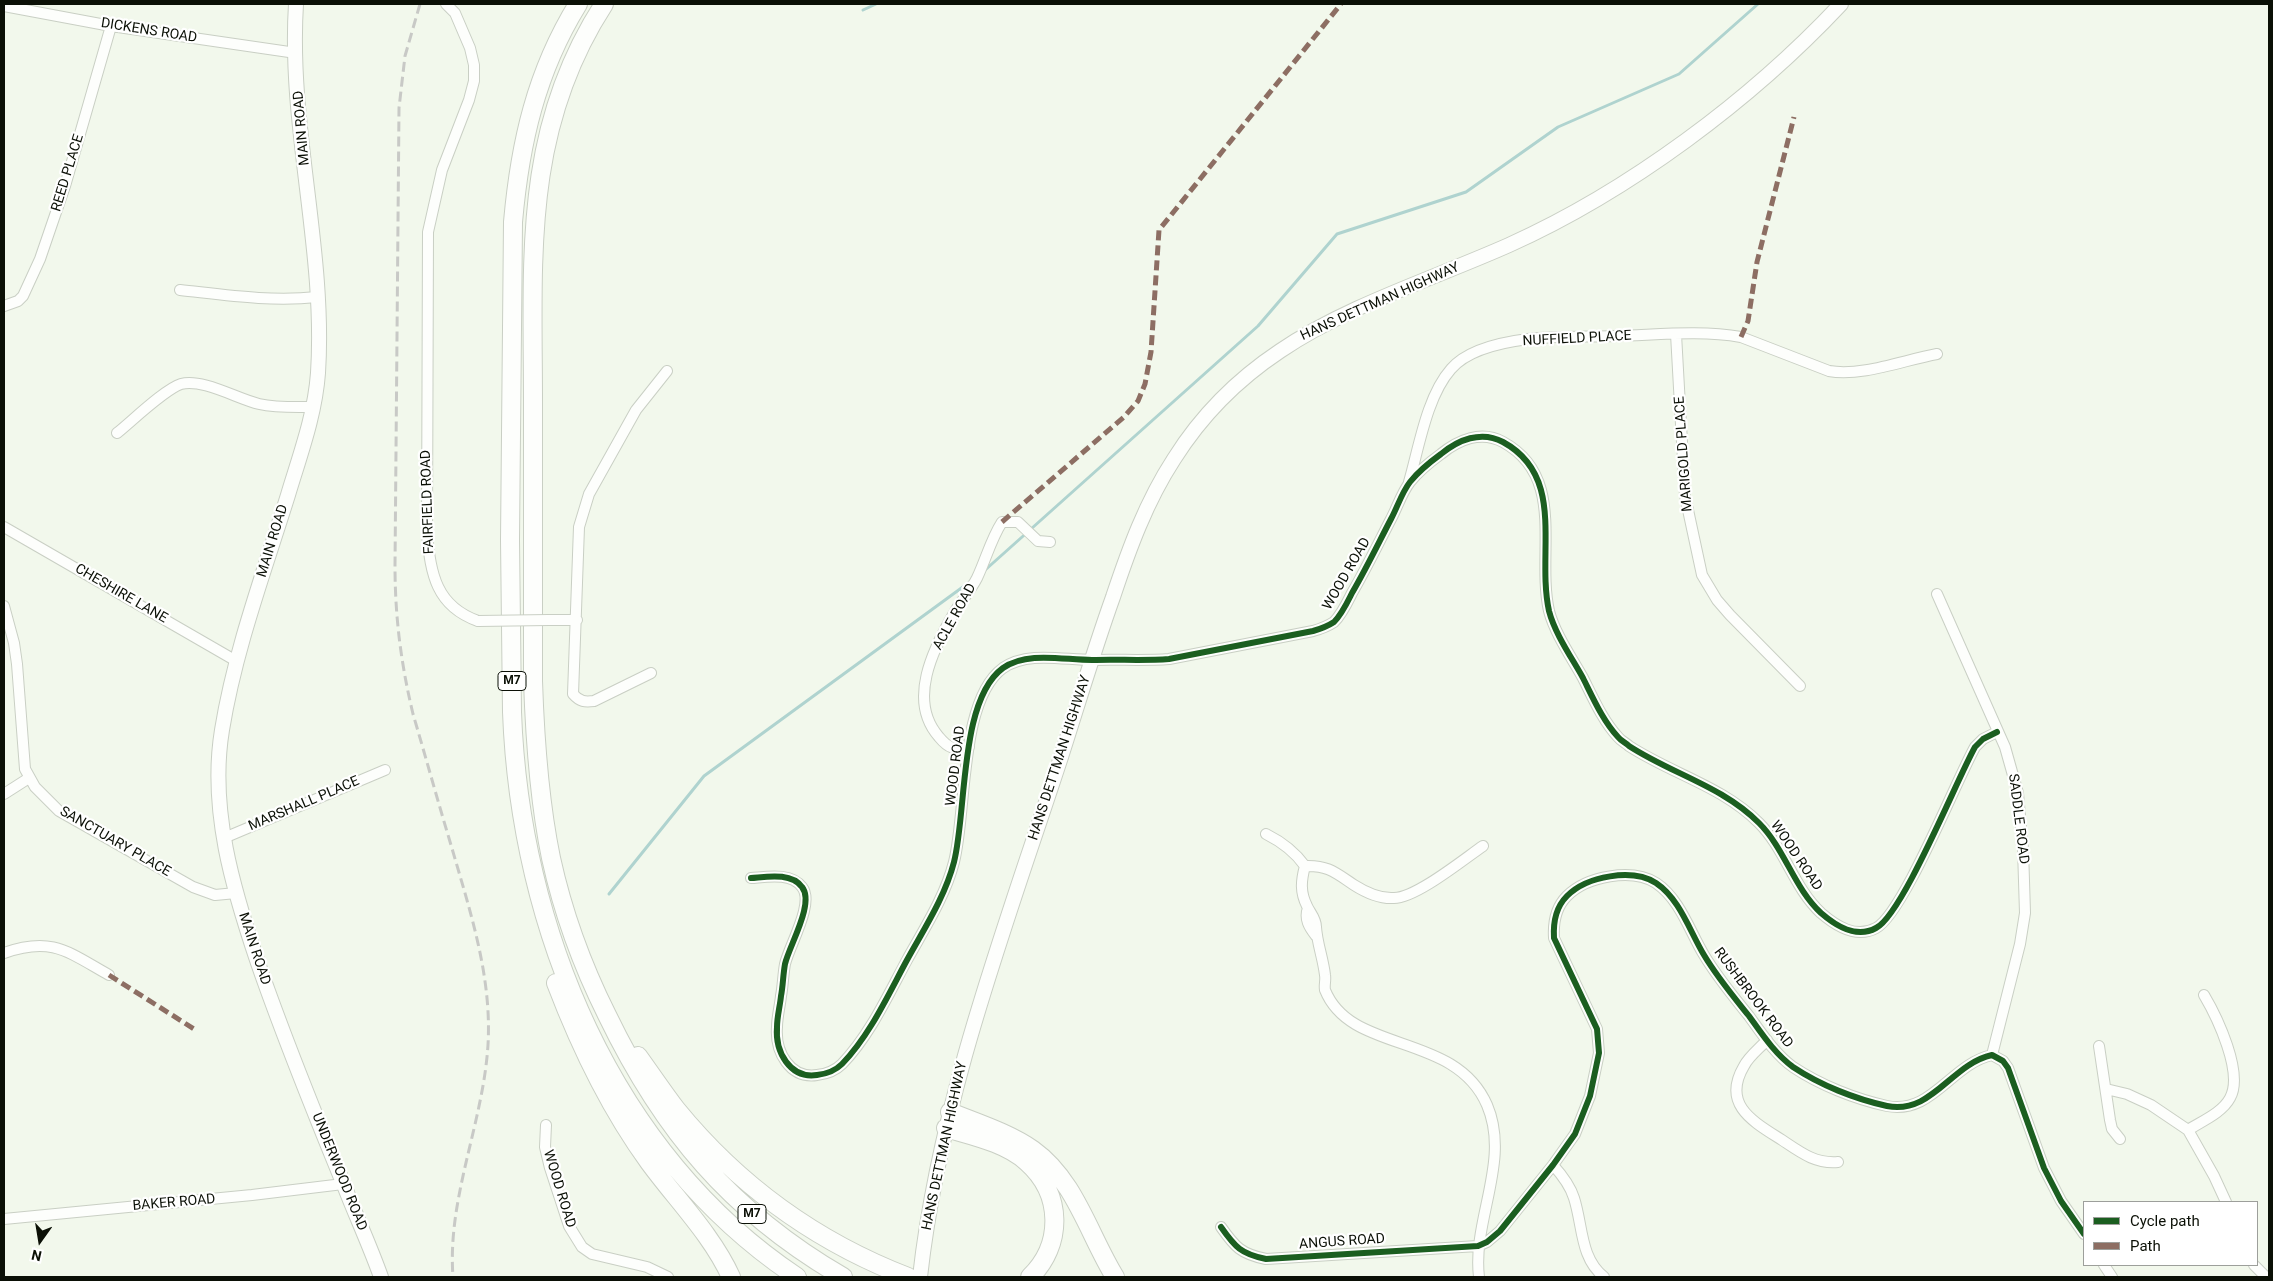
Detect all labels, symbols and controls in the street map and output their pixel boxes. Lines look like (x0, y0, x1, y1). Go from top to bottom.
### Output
street label: DICKENS ROAD (100, 15, 198, 47)
street label: MAIN ROAD (290, 90, 314, 166)
street label: REED PLACE (48, 132, 88, 214)
street label: HANS DETTMAN HIGHWAY (1298, 259, 1462, 345)
street label: NUFFIELD PLACE (1522, 328, 1632, 350)
street label: MARIGOLD PLACE (1672, 396, 1696, 512)
street label: FAIRFIELD ROAD (418, 450, 438, 554)
street label: MAIN ROAD (254, 503, 292, 579)
street label: WOOD ROAD (1320, 535, 1374, 613)
street label: CHESHIRE LANE (72, 561, 170, 627)
street label: ACLE ROAD (930, 581, 980, 653)
road number: M7 (498, 671, 526, 690)
street label: HANS DETTMAN HIGHWAY (1025, 673, 1095, 843)
street label: WOOD ROAD (943, 725, 969, 807)
street label: MARSHALL PLACE (246, 773, 362, 835)
street label: SADDLE ROAD (2004, 773, 2032, 865)
street label: SANCTUARY PLACE (56, 803, 174, 881)
street label: WOOD ROAD (1766, 818, 1826, 894)
street label: MAIN ROAD (234, 911, 274, 987)
street label: RUSHBROOK ROAD (1710, 945, 1796, 1051)
street label: HANS DETTMAN HIGHWAY (919, 1060, 971, 1232)
street label: UNDERWOOD ROAD (308, 1111, 370, 1233)
street label: WOOD ROAD (539, 1148, 579, 1230)
street label: BAKER ROAD (132, 1191, 216, 1215)
legend (2083, 1201, 2258, 1266)
road number: M7 (738, 1204, 766, 1224)
text: Cycle path (2130, 1212, 2200, 1230)
north arrow (15, 1216, 65, 1266)
street label: ANGUS ROAD (1299, 1231, 1385, 1253)
text: Path (2130, 1237, 2161, 1255)
text: N (30, 1247, 43, 1265)

